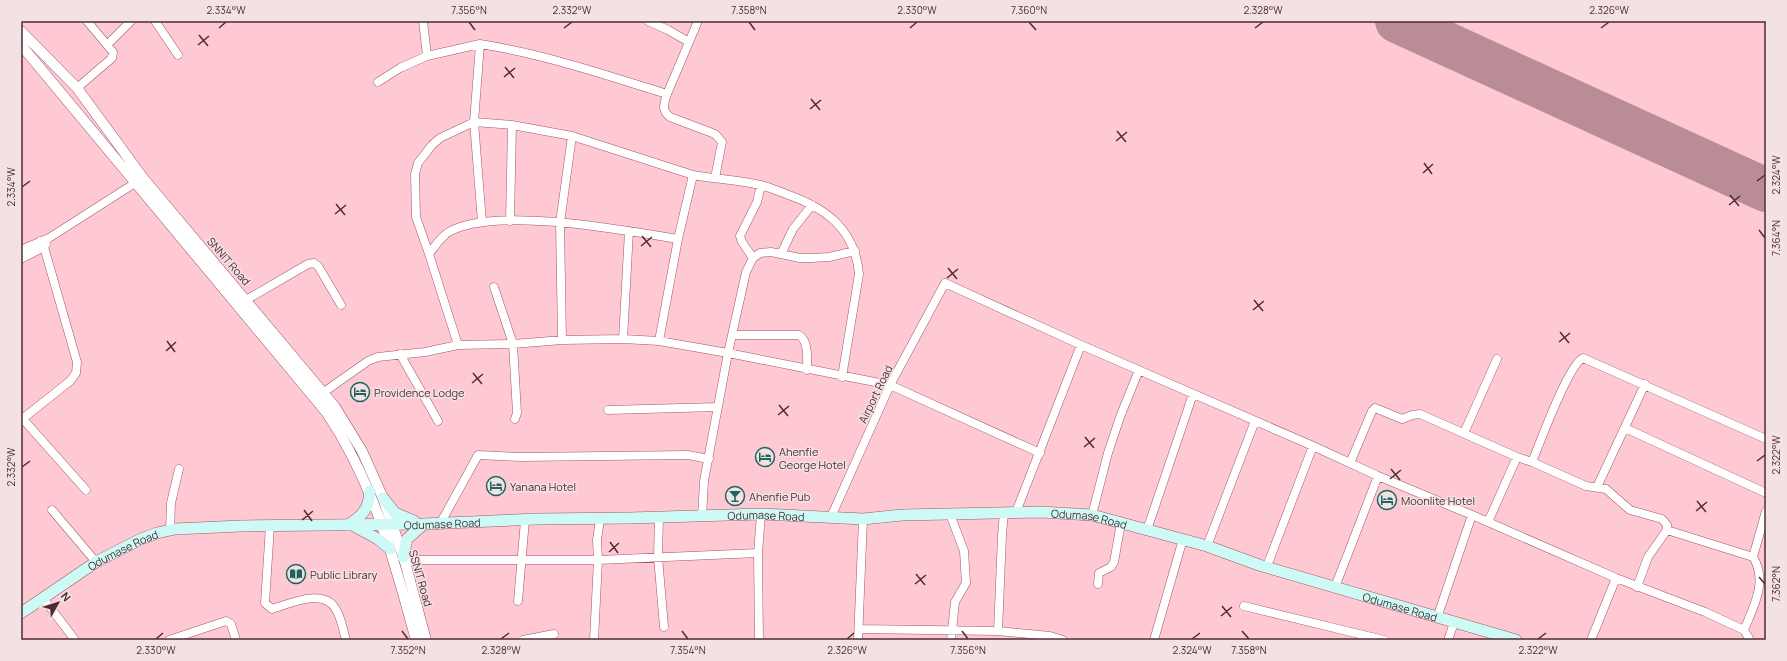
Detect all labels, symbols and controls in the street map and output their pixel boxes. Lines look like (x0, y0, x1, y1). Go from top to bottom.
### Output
text: 2.334°W (206, 3, 246, 17)
text: 7.356°N (451, 3, 487, 17)
text: 2.332°W (553, 3, 592, 17)
text: 7.358°N (731, 3, 767, 17)
text: 2.330°W (897, 3, 937, 17)
text: 7.360°N (1011, 3, 1047, 17)
text: 2.328°W (1243, 3, 1283, 17)
text: 2.326°W (1589, 3, 1629, 17)
text: 2.324°W (1769, 155, 1783, 195)
text: 2.334°W (4, 167, 18, 207)
text: 7.364°N (1769, 220, 1783, 256)
street label: SNNIT Road (204, 234, 254, 288)
street label: Airport Road (854, 362, 896, 426)
hotel icon: Providence Lodge (349, 381, 371, 403)
place label: Providence Lodge (374, 385, 465, 400)
text: 2.322°W (1769, 435, 1783, 475)
place label: Ahenfie George Hotel (779, 444, 846, 472)
hotel icon: Ahenfie George Hotel (754, 446, 776, 468)
text: 2.332°W (4, 447, 18, 486)
hotel icon: Yanana Hotel (485, 475, 507, 497)
place label: Yanana Hotel (510, 479, 576, 494)
bar icon: Ahenfie Pub (724, 485, 746, 507)
place label: Ahenfie Pub (749, 489, 811, 504)
hotel icon: Moonlite Hotel (1376, 489, 1398, 511)
place label: Moonlite Hotel (1401, 493, 1475, 508)
street label: Odumase Road (1051, 505, 1129, 532)
street label: Odumase Road (727, 506, 805, 524)
street label: Odumase Road (404, 514, 481, 532)
street label: Odumase Road (84, 526, 160, 573)
street label: SSNIT Road (406, 548, 436, 608)
library icon: Public Library (285, 563, 307, 585)
text: 7.362°N (1769, 566, 1783, 602)
place label: Public Library (310, 567, 378, 582)
north arrow (38, 583, 78, 623)
street label: Odumase Road (1361, 588, 1439, 624)
text: N (58, 589, 75, 604)
text: 2.330°W (136, 643, 176, 657)
text: 7.352°N (391, 643, 426, 657)
text: 2.328°W (481, 643, 521, 657)
text: 7.354°N (670, 643, 706, 657)
text: 2.326°W (827, 643, 867, 657)
text: 7.356°N (950, 643, 986, 657)
text: 2.324°W (1172, 643, 1212, 657)
text: 7.358°N (1231, 643, 1267, 657)
text: 2.322°W (1518, 643, 1558, 657)

